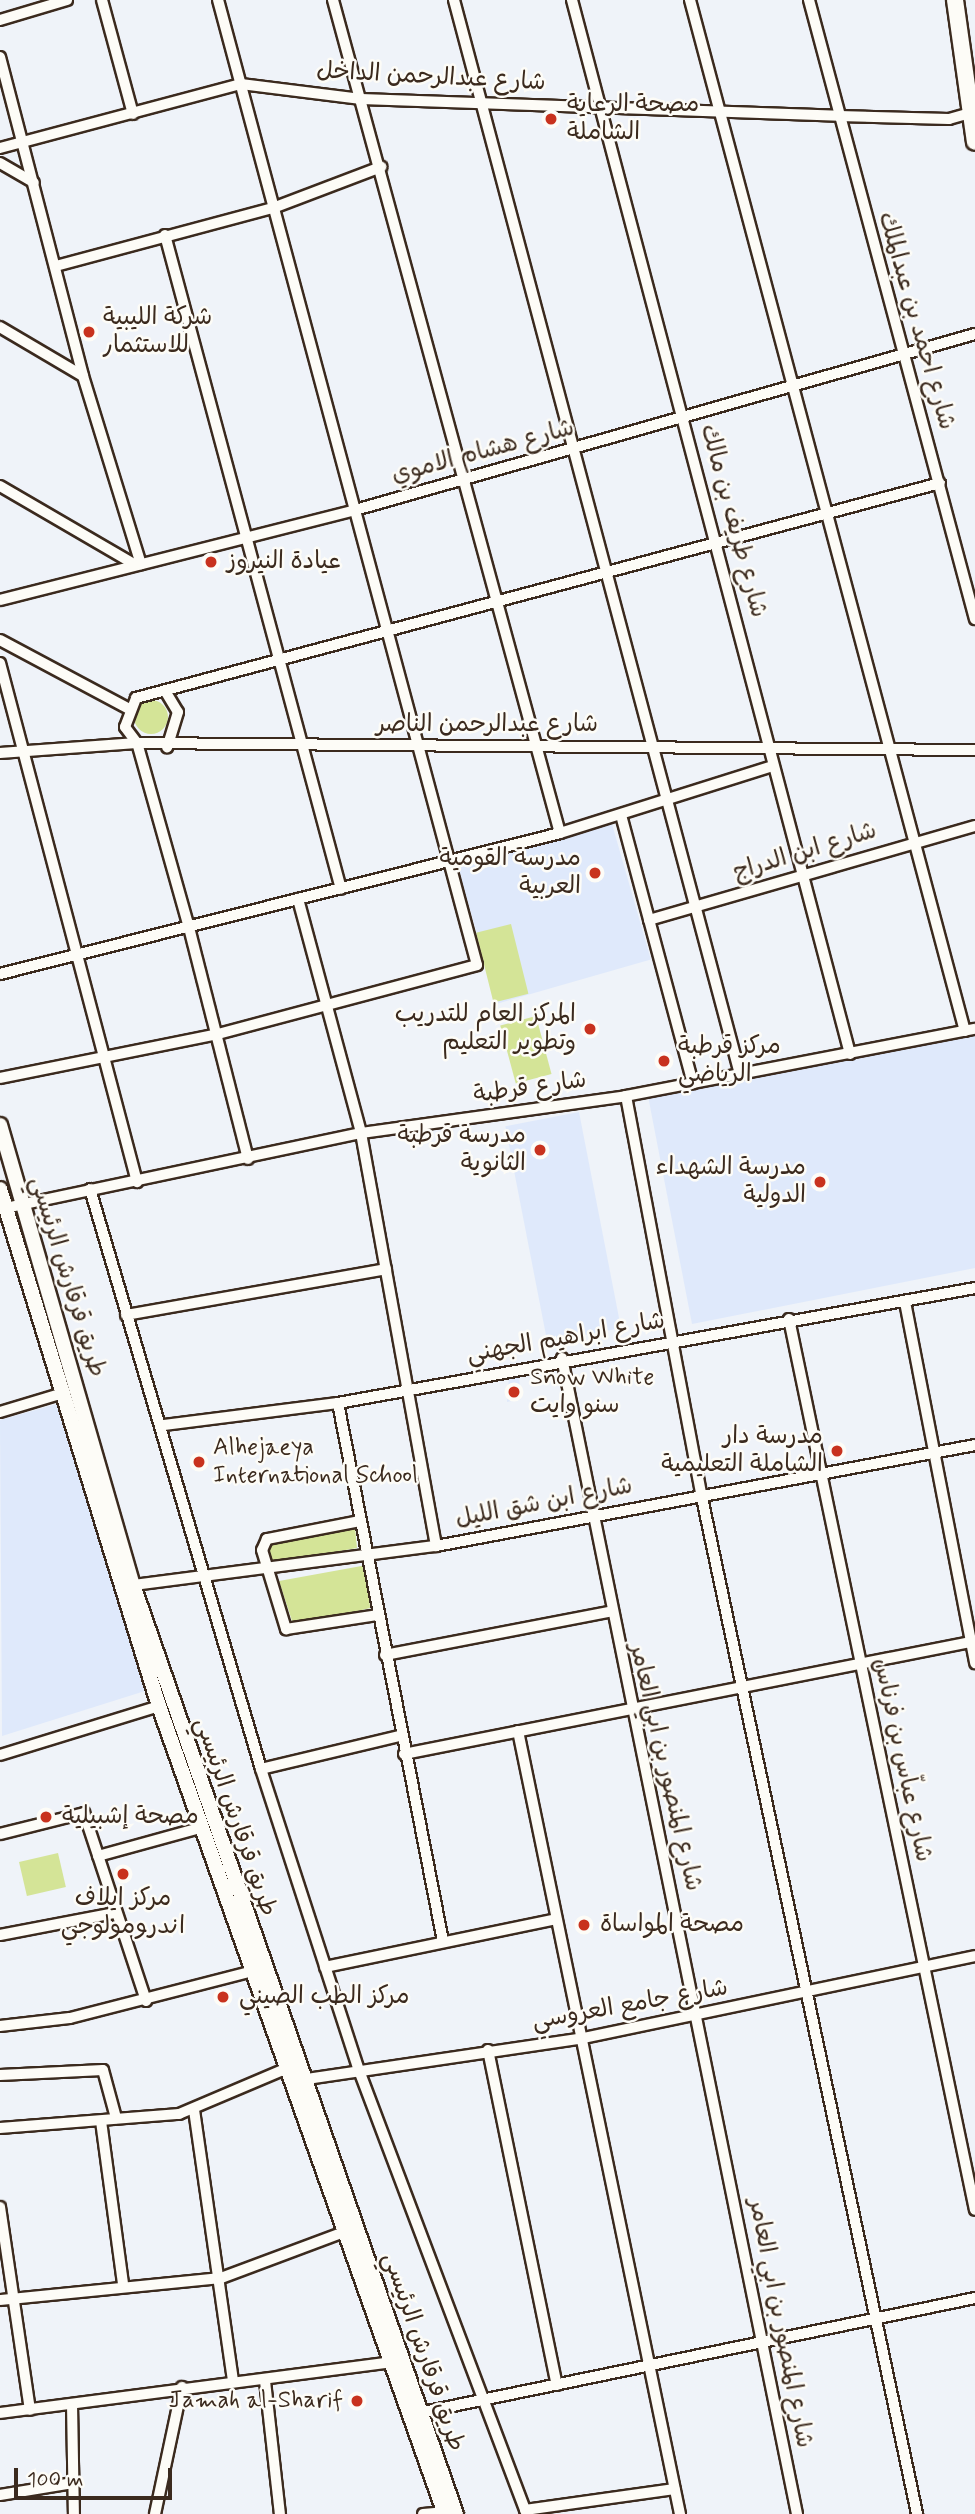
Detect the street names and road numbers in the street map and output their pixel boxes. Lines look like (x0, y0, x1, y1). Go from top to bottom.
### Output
street label: شارع عبدالرحمن الداخل (316, 57, 546, 97)
street label: شارع احمد بن عبدالملك (871, 209, 961, 433)
street label: شارع هشام الاموي (389, 414, 577, 490)
street label: شارع طريف بن مالك (693, 421, 773, 621)
street label: شارع عبدالرحمن الناصر (376, 711, 598, 739)
street label: شارع ابن الدراج (730, 817, 880, 887)
street label: شارع قرطبة (472, 1066, 588, 1110)
street label: طريق قرقارش الرئيسي (23, 1173, 111, 1381)
street label: شارع ابراهيم الجهني (465, 1306, 667, 1370)
street label: شارع ابن شق الليل (453, 1472, 635, 1534)
street label: شارع المنصور بن ابي العامر (622, 1640, 708, 1894)
street label: شارع عباّس بن فرناس (866, 1656, 938, 1864)
street label: طريق قرقارش الرئيسي (188, 1714, 282, 1920)
street label: شارع جامع العروسي (530, 1974, 730, 2036)
street label: شارع المنصور بن ابي العامر (742, 2196, 818, 2450)
street label: طريق قرقارش الرئيسي (376, 2249, 470, 2455)

